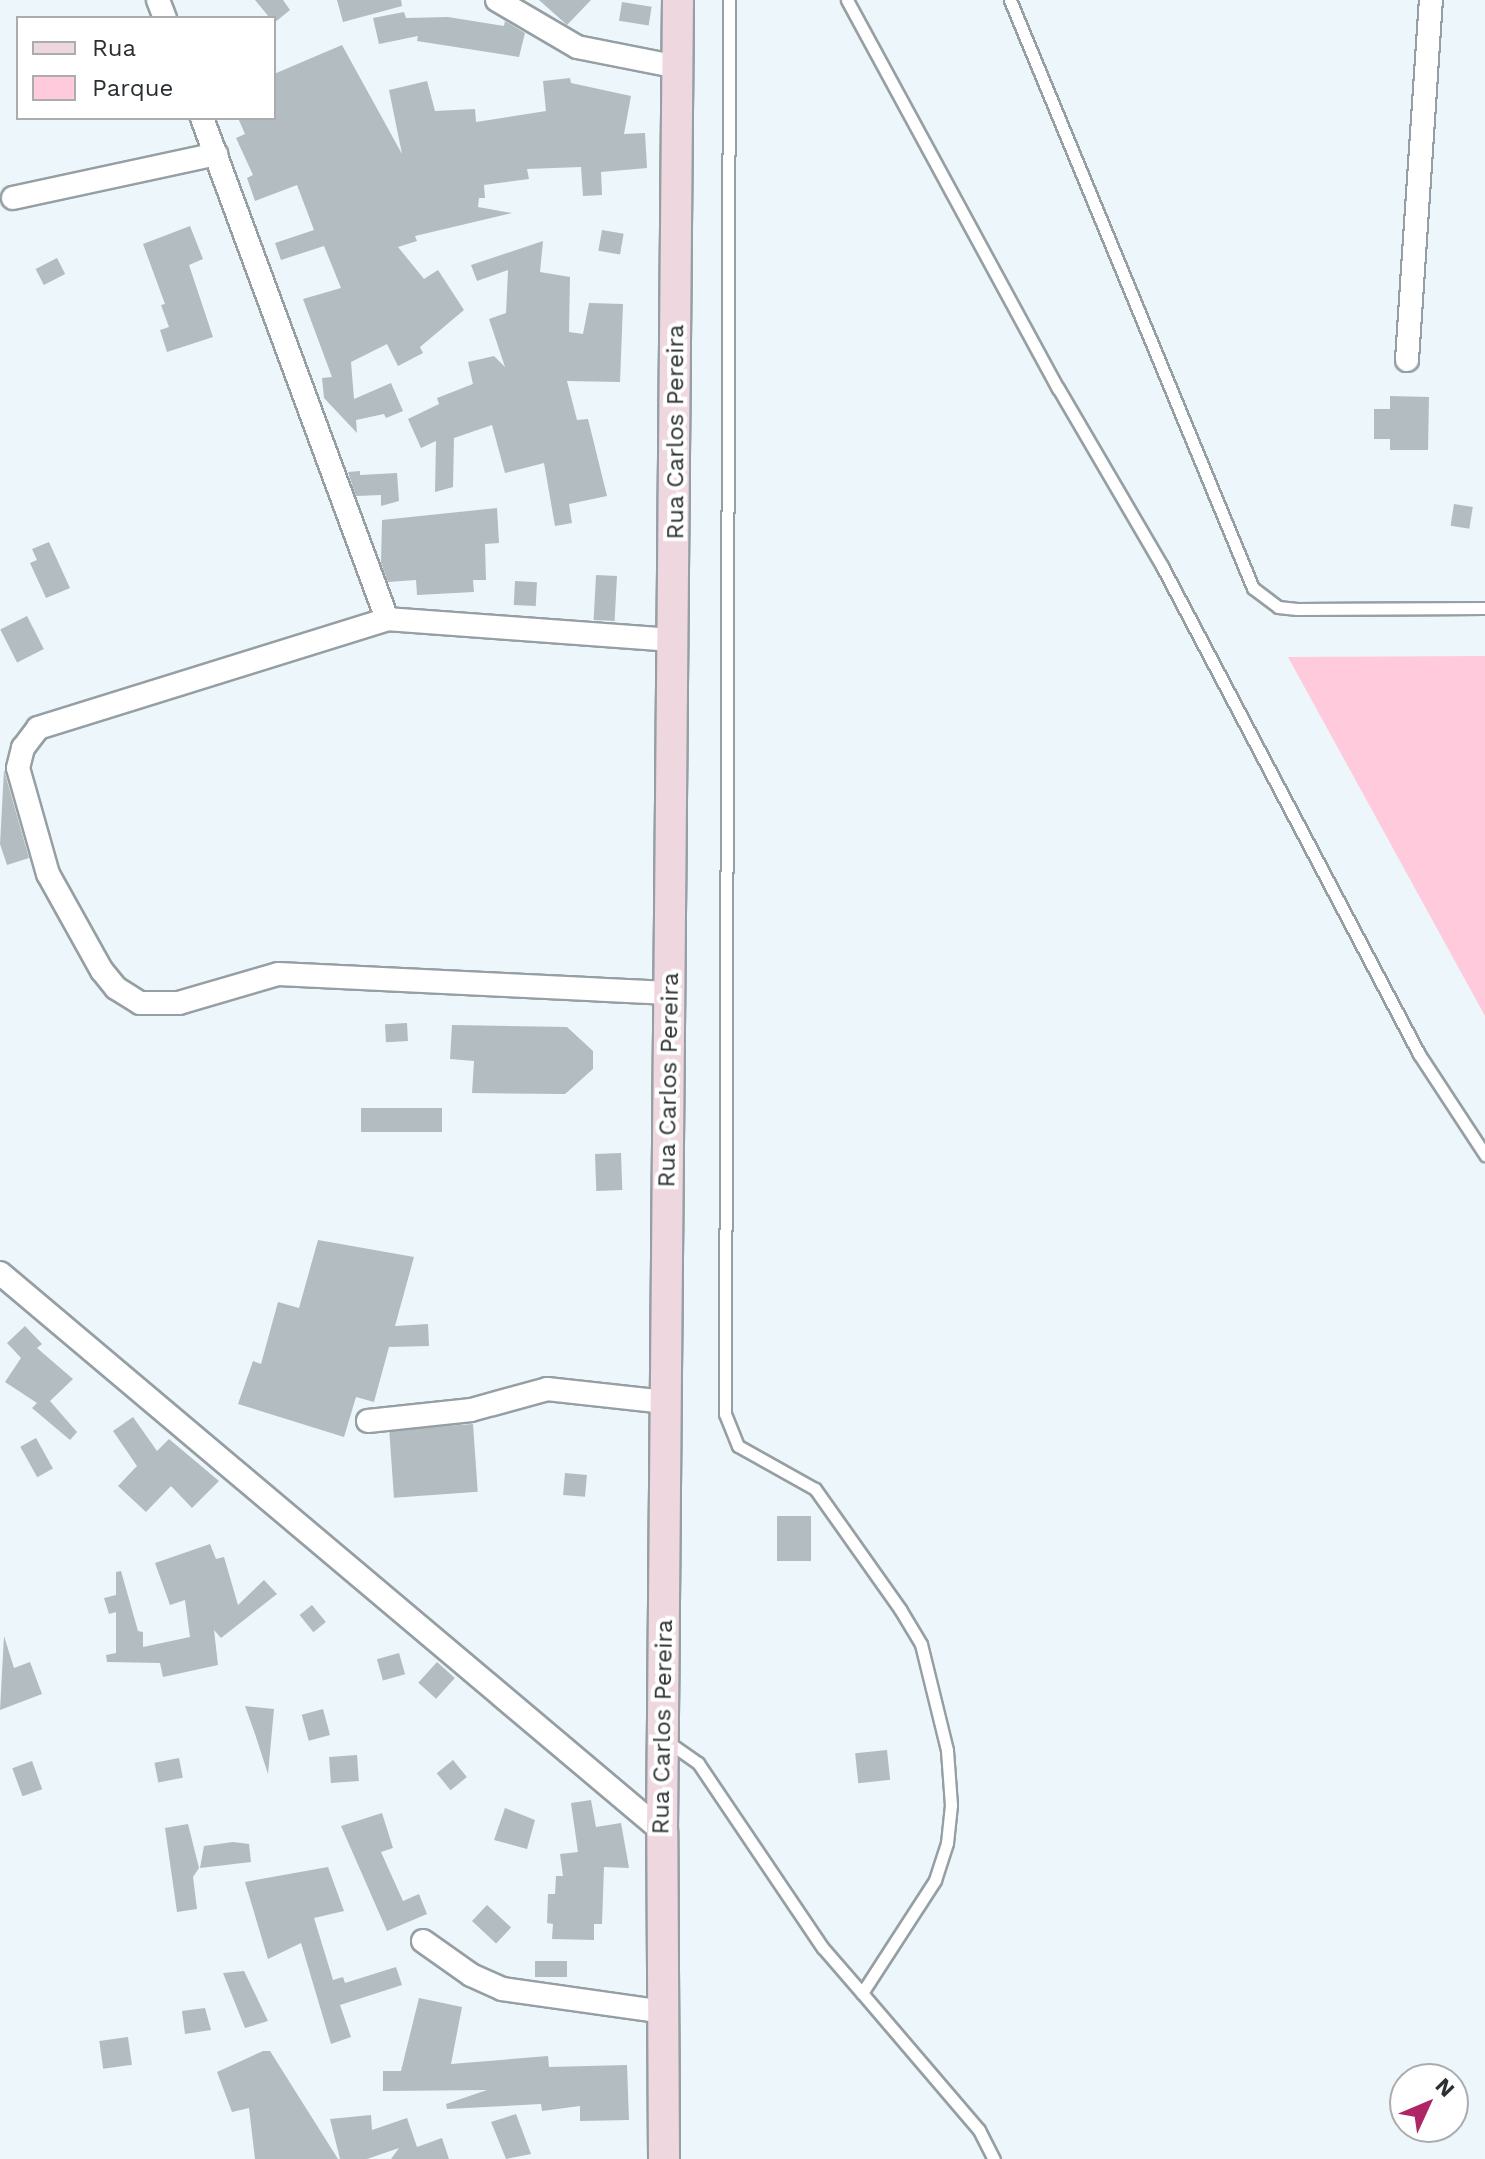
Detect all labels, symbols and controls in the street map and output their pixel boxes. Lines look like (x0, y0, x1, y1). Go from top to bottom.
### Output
legend (16, 16, 276, 120)
text: Rua (92, 34, 136, 62)
text: Parque (92, 74, 173, 102)
street label: Rua Carlos Pereira (662, 324, 690, 540)
street label: Rua Carlos Pereira (653, 972, 685, 1188)
street label: Rua Carlos Pereira (647, 1619, 679, 1835)
north arrow (1389, 2063, 1469, 2143)
text: N (1431, 2073, 1460, 2102)

